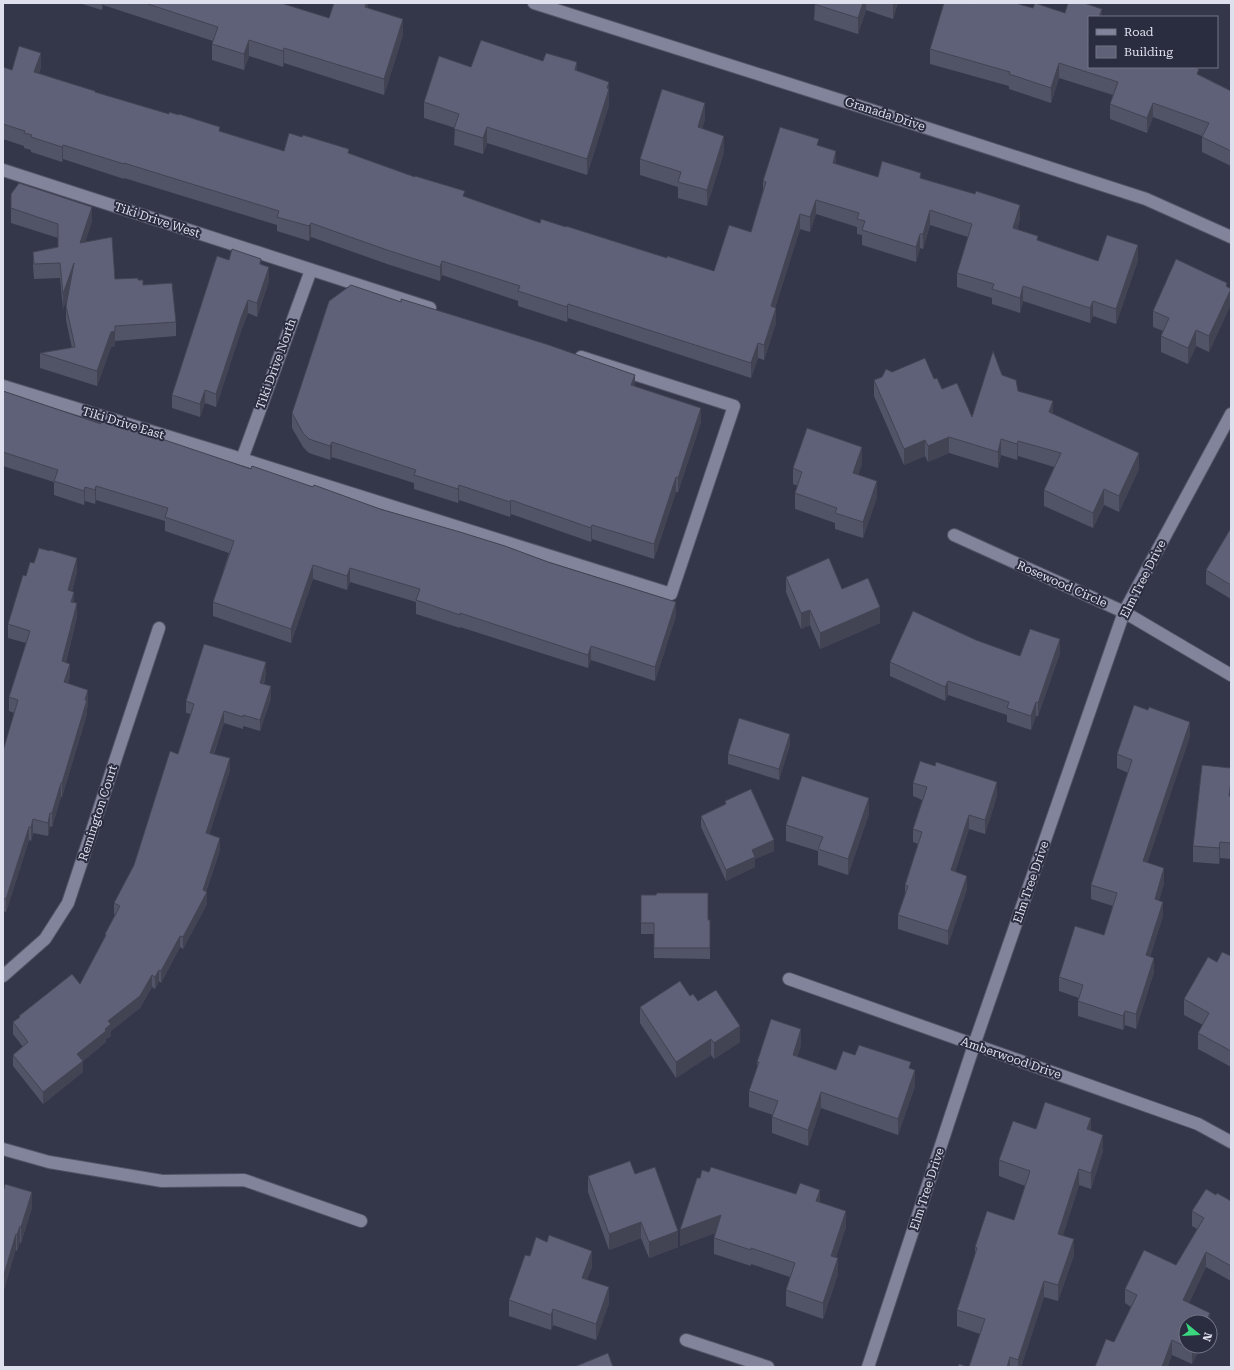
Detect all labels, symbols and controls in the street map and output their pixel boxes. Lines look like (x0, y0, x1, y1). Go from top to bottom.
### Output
legend (1088, 16, 1218, 68)
text: Road (1124, 25, 1154, 39)
text: Building (1124, 45, 1173, 59)
street label: Granada Drive (843, 94, 927, 134)
street label: Tiki Drive West (112, 200, 202, 241)
street label: Tiki Drive North (253, 317, 299, 411)
street label: Tiki Drive East (80, 404, 166, 442)
street label: Elm Tree Drive (1117, 537, 1169, 620)
street label: Rosewood Circle (1015, 558, 1110, 610)
street label: Remington Court (76, 763, 120, 863)
street label: Elm Tree Drive (1010, 839, 1052, 925)
street label: Amberwood Drive (959, 1034, 1063, 1082)
street label: Elm Tree Drive (907, 1146, 947, 1232)
north arrow (1178, 1314, 1218, 1354)
text: N (1199, 1331, 1215, 1343)

